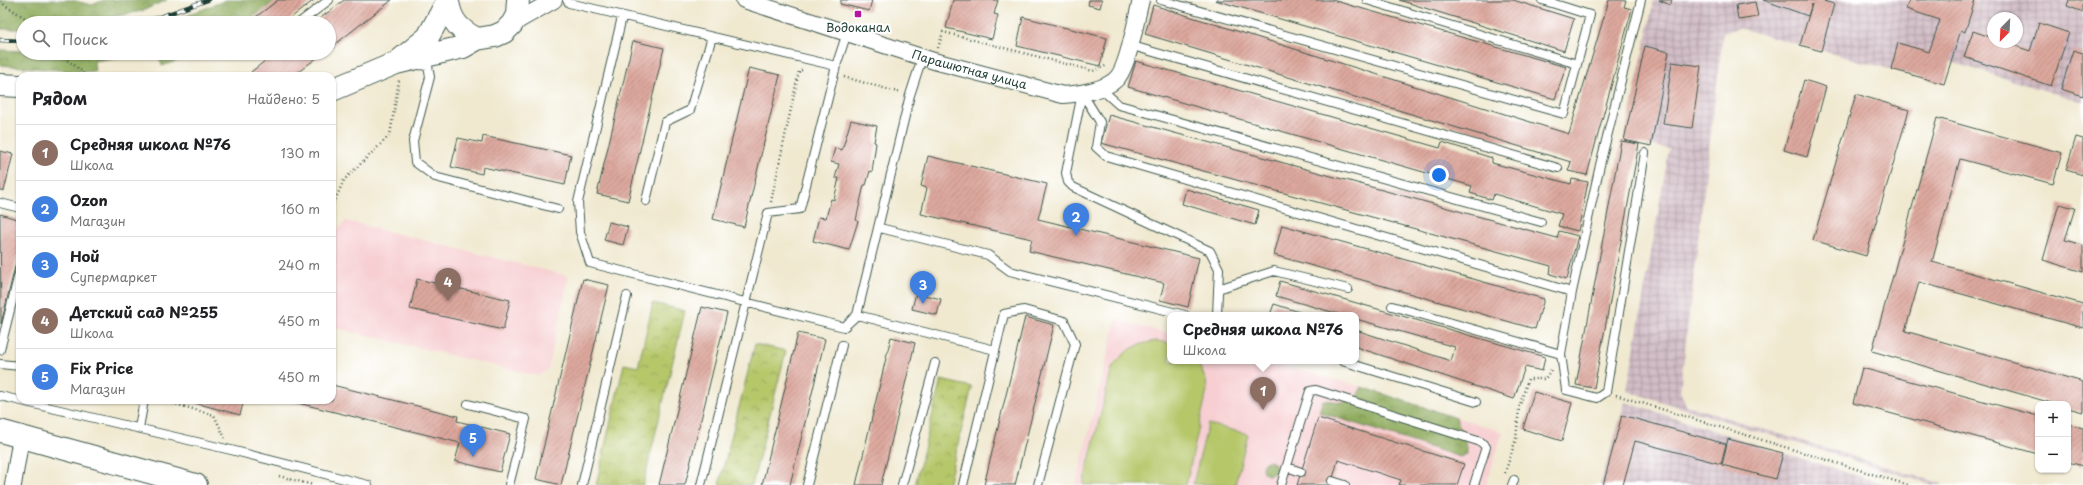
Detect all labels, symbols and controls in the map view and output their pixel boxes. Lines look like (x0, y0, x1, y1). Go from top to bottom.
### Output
marker: Водоканал (853, 9, 863, 19)
north arrow (1987, 12, 2023, 48)
search box (16, 16, 336, 60)
place label: Водоканал (826, 18, 890, 36)
icon: search (30, 27, 52, 49)
text: Поиск (62, 27, 108, 50)
street label: Парашютная улица (910, 45, 1029, 93)
text: Рядом (32, 85, 87, 111)
text: Найдено: 5 (248, 89, 320, 108)
text: Средняя школа №76 (70, 132, 231, 155)
text: 1 (42, 143, 48, 162)
text: 130 m (281, 143, 320, 162)
text: Школа (70, 155, 114, 174)
your location (1429, 165, 1449, 185)
text: Ozon (70, 188, 108, 211)
text: 2 (40, 199, 50, 218)
text: 160 m (281, 199, 320, 218)
pin: 2 (1063, 203, 1089, 236)
text: Магазин (70, 211, 126, 230)
text: Ной (70, 244, 100, 267)
text: 3 (41, 255, 49, 274)
text: 240 m (278, 255, 320, 274)
text: Супермаркет (70, 267, 157, 286)
pin: 4 (435, 268, 461, 301)
pin: 3 (910, 271, 936, 304)
text: Детский сад №255 (70, 300, 218, 323)
text: 4 (41, 311, 49, 330)
text: 450 m (278, 311, 320, 330)
popup (1167, 312, 1359, 364)
text: Средняя школа №76 (1183, 317, 1343, 340)
text: Школа (70, 323, 114, 342)
text: Школа (1183, 340, 1226, 359)
text: Fix Price (70, 356, 133, 379)
text: 5 (41, 367, 49, 386)
text: 450 m (278, 367, 320, 386)
pin: 1 (1250, 377, 1276, 410)
text: Магазин (70, 379, 126, 398)
map controls (2035, 401, 2071, 473)
button: + (2035, 401, 2071, 437)
pin: 5 (460, 424, 486, 457)
button: − (2035, 437, 2071, 473)

